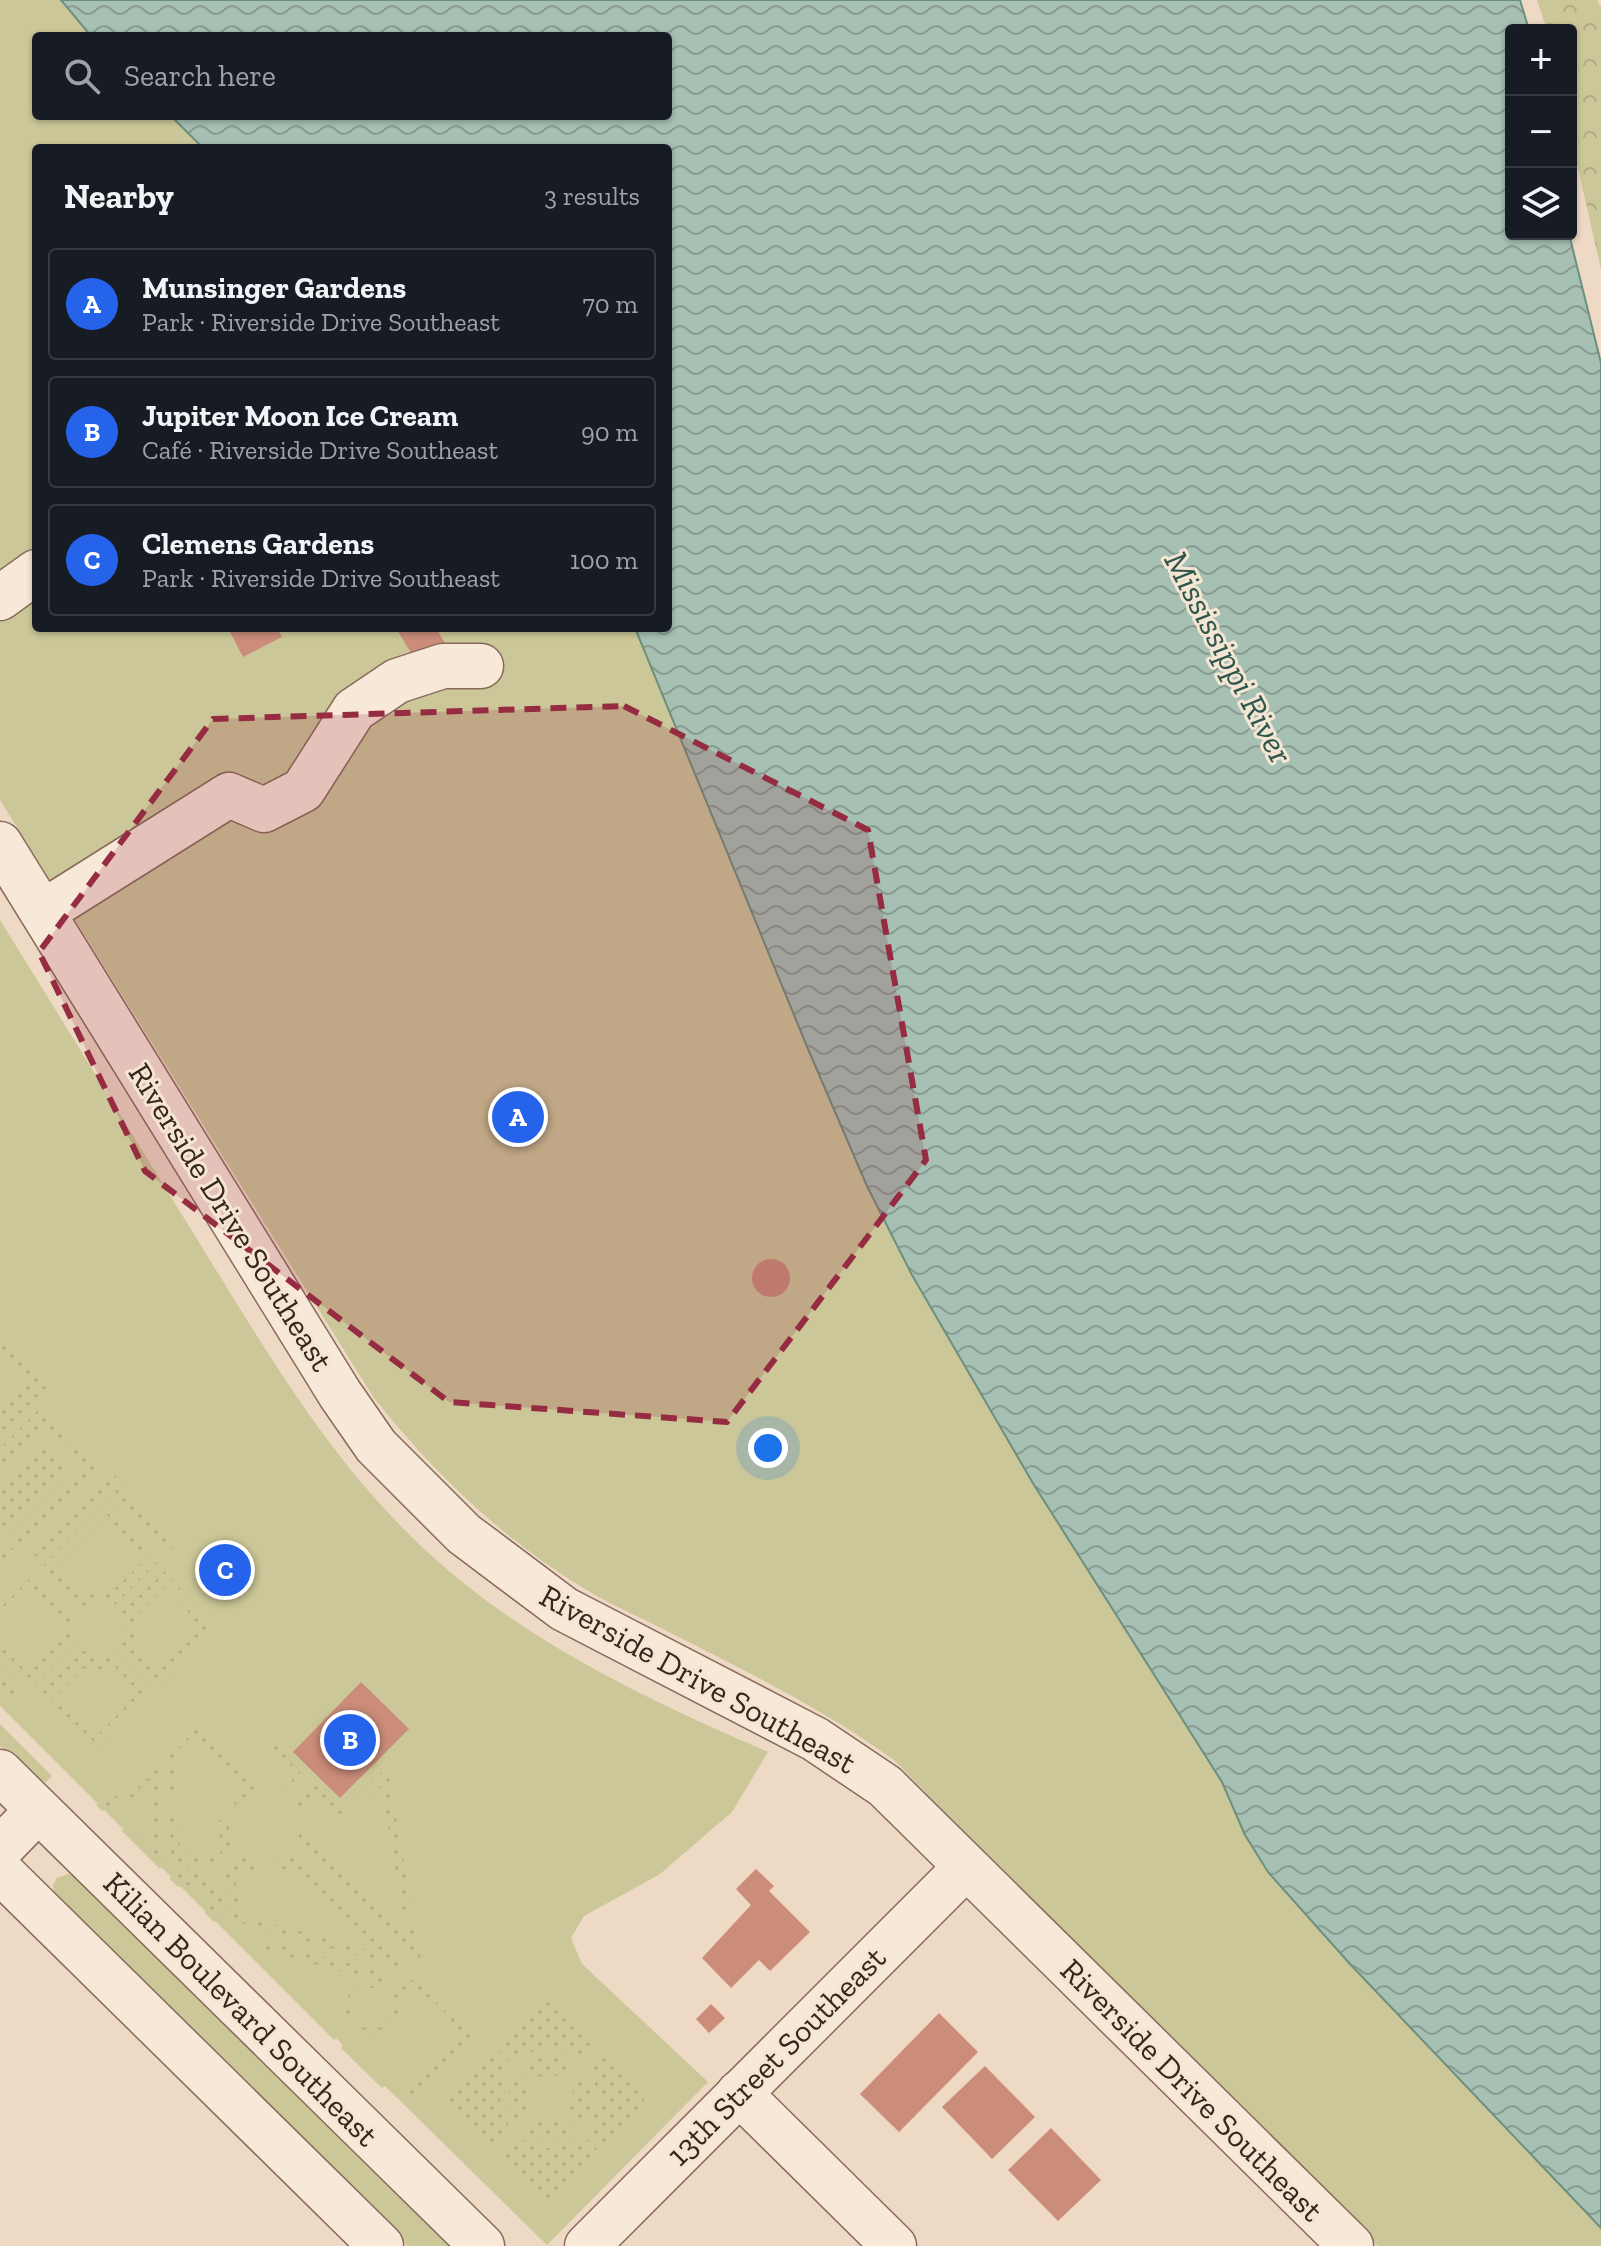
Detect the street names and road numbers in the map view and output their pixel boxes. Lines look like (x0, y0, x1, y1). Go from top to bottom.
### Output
street label: Riverside Drive Southeast (121, 1056, 341, 1378)
street label: Riverside Drive Southeast (533, 1576, 863, 1782)
street label: Kilian Boulevard Southeast (96, 1864, 386, 2154)
street label: 13th Street Southeast (659, 1939, 893, 2173)
street label: Riverside Drive Southeast (1053, 1951, 1331, 2229)

